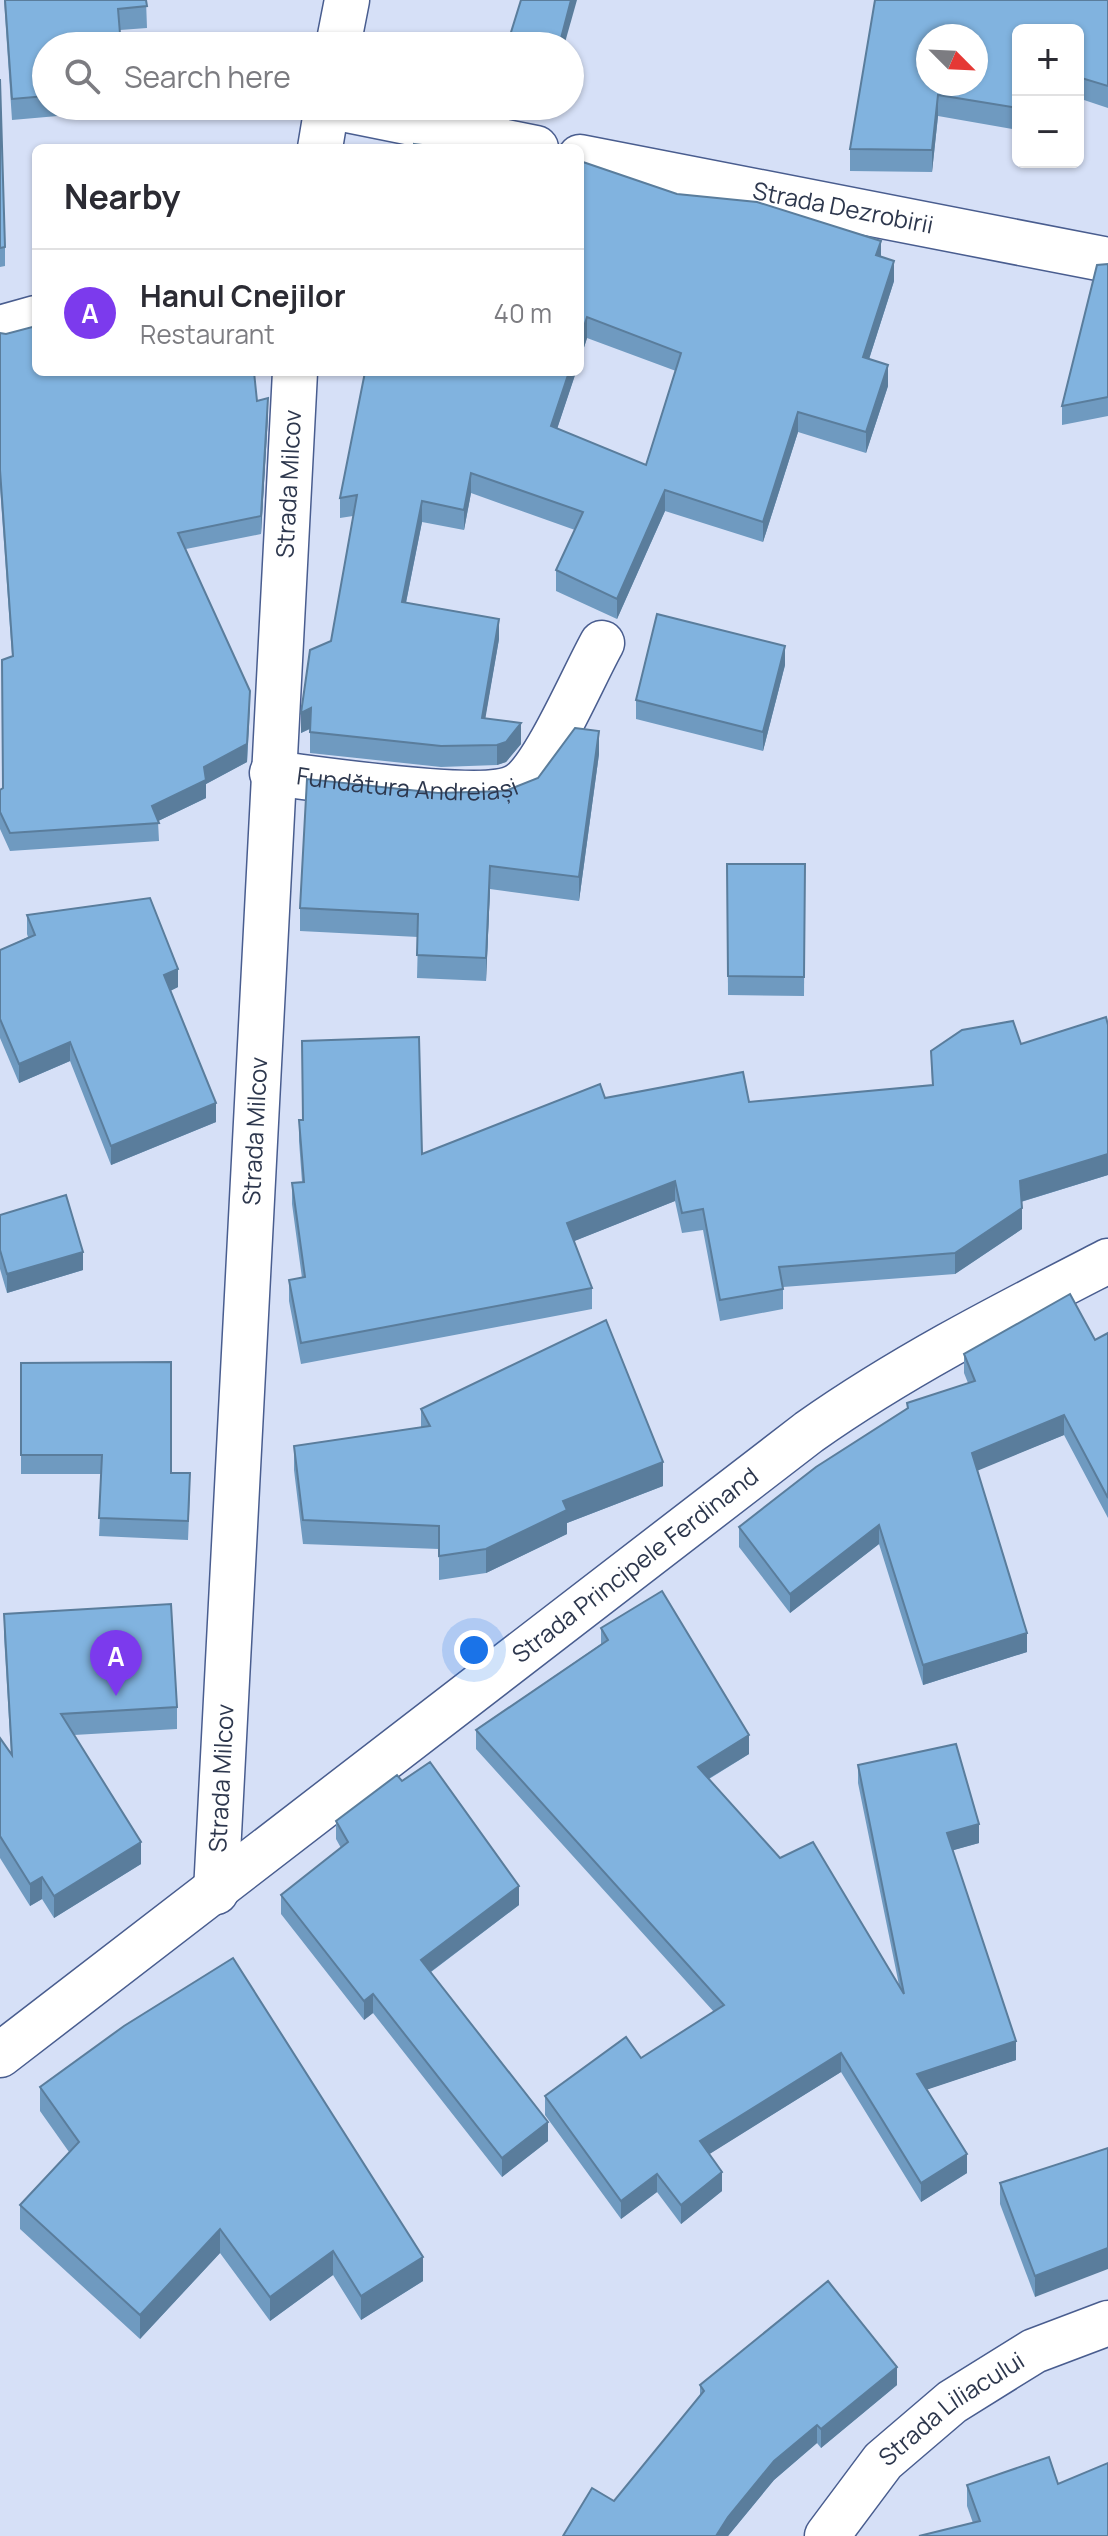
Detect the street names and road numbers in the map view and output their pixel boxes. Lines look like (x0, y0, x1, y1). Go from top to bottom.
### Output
street label: Strada Dezrobirii (750, 173, 937, 241)
street label: Strada Milcov (267, 409, 308, 559)
street label: Fundătura Andreiași (295, 758, 523, 807)
street label: Strada Milcov (234, 1056, 274, 1206)
street label: Strada Principele Ferdinand (505, 1459, 764, 1670)
street label: Strada Milcov (200, 1703, 241, 1853)
street label: Strada Liliacului (871, 2343, 1030, 2473)

